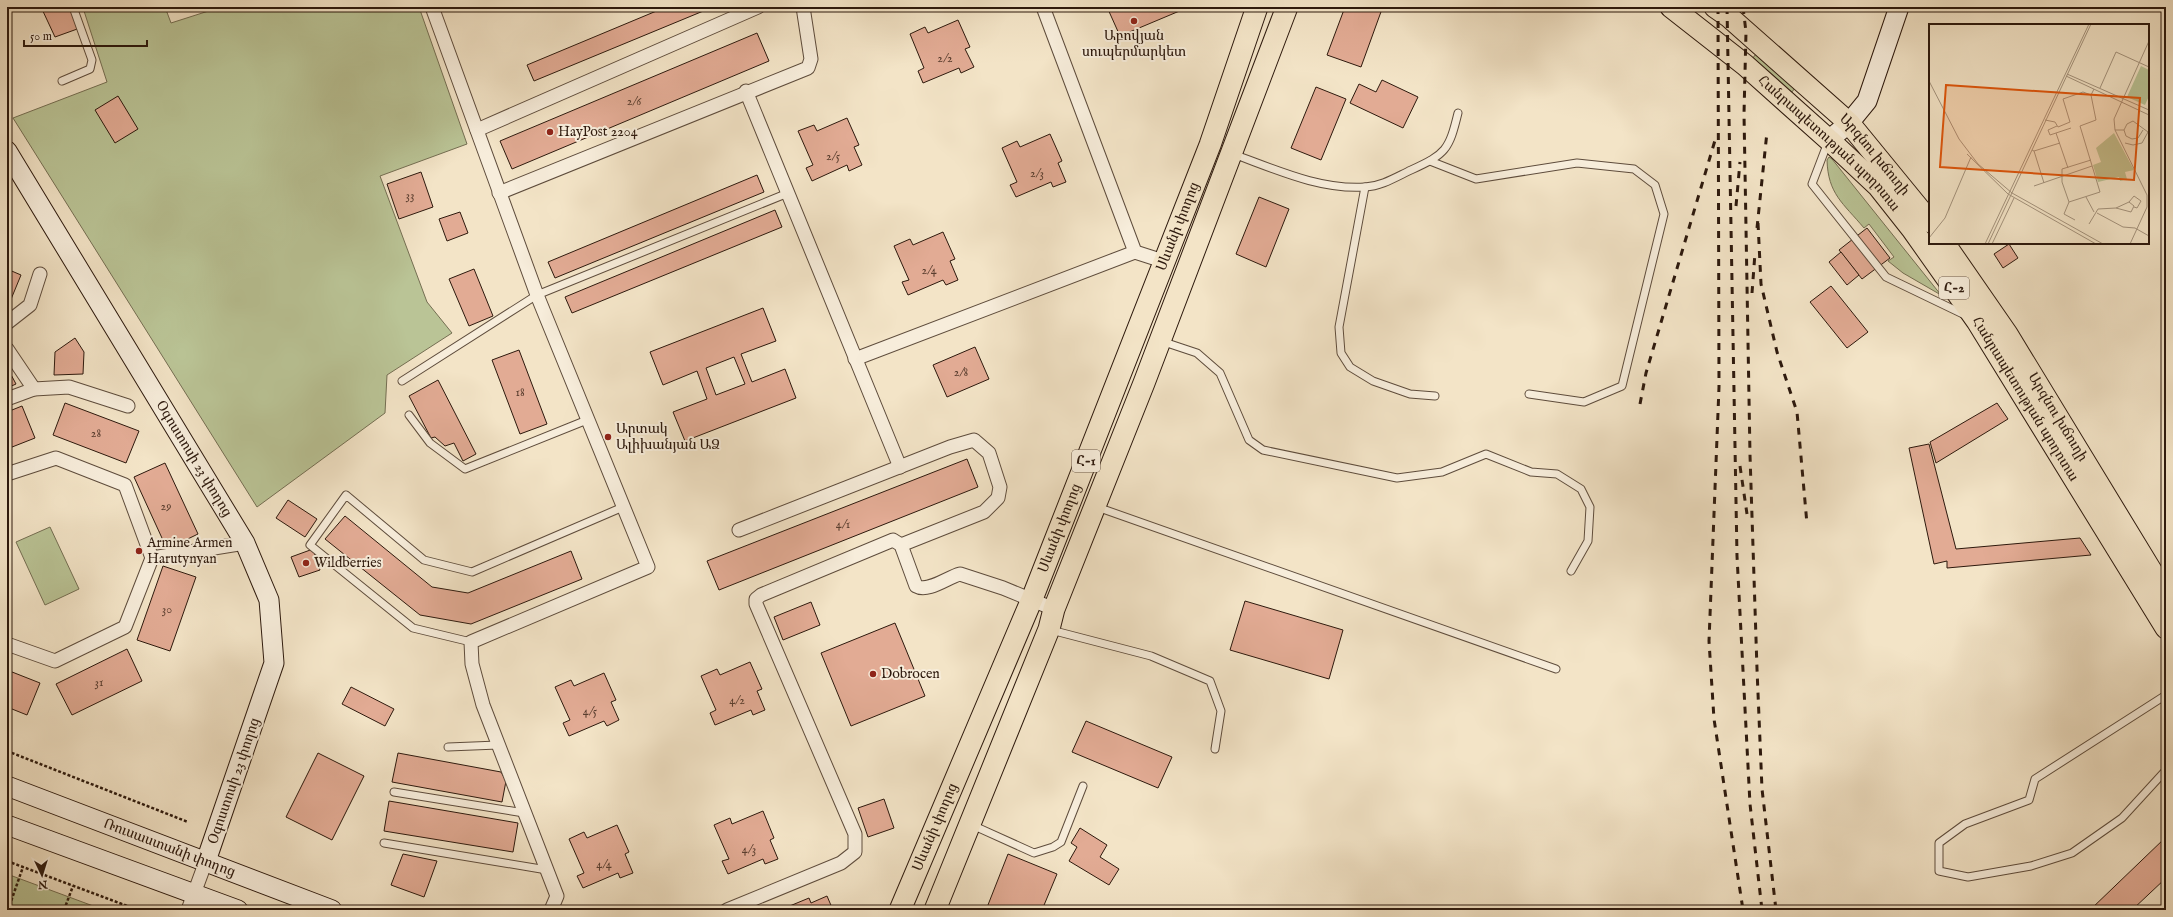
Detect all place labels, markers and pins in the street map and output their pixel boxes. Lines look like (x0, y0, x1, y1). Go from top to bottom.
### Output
marker: Աբովյան սուպերմարկետ (1129, 16, 1139, 26)
place label: Աբովյան սուպերմարկետ (1082, 27, 1186, 61)
place label: HayPost 2204 (558, 123, 638, 141)
marker: HayPost 2204 (545, 127, 555, 137)
place label: Արտակ Ալիխանյան ԱՁ (616, 420, 720, 454)
marker: Արտակ Ալիխանյան ԱՁ (603, 432, 613, 442)
place label: Armine Armen Harutynyan (146, 534, 233, 568)
marker: Armine Armen Harutynyan (134, 546, 144, 556)
place label: Wildberries (314, 554, 382, 572)
marker: Wildberries (301, 558, 311, 568)
place label: Dobrocen (881, 665, 940, 683)
marker: Dobrocen (868, 669, 878, 679)

